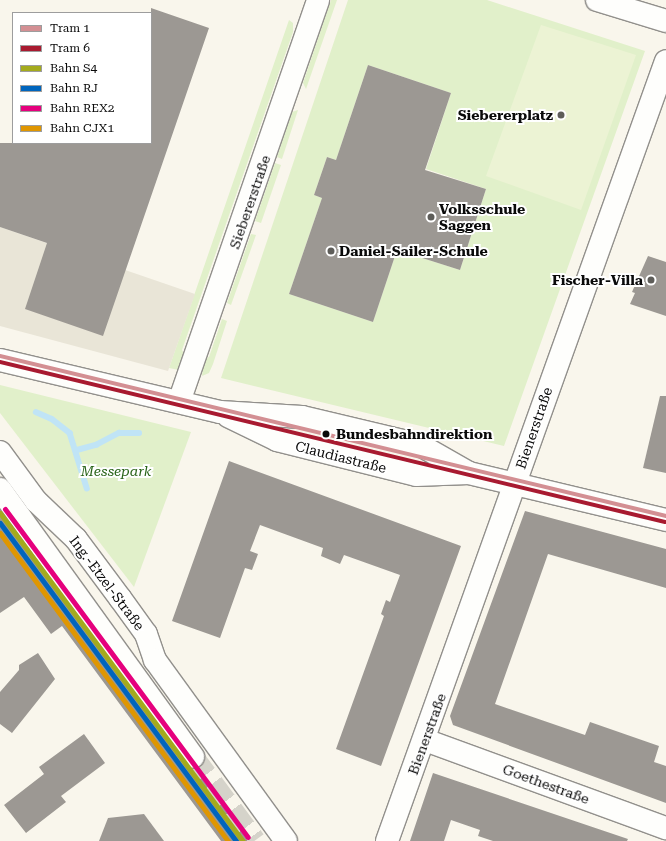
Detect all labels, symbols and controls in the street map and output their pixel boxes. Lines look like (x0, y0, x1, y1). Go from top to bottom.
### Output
legend (12, 12, 152, 144)
text: Tram 1 (50, 21, 90, 35)
text: Tram 6 (50, 41, 90, 55)
text: Bahn S4 (50, 61, 97, 75)
text: Bahn RJ (50, 81, 98, 95)
text: Bahn REX2 (50, 101, 115, 115)
place label: Siebererplatz (458, 107, 553, 123)
marker: Siebererplatz (556, 110, 566, 120)
text: Bahn CJX1 (50, 121, 114, 135)
street label: Siebererstraße (226, 153, 274, 251)
place label: Volksschule Saggen (439, 201, 525, 234)
marker: Volksschule Saggen (426, 212, 436, 222)
place label: Daniel-Sailer-Schule (339, 243, 488, 259)
marker: Daniel-Sailer-Schule (326, 246, 336, 256)
place label: Fischer-Villa (552, 272, 643, 288)
marker: Fischer-Villa (646, 275, 656, 285)
street label: Bienerstraße (512, 385, 556, 471)
place label: Bundesbahndirektion (336, 426, 492, 442)
marker: Bundesbahndirektion (319, 427, 333, 441)
street label: Claudiastraße (294, 438, 388, 476)
park label: Messepark (81, 463, 151, 479)
street label: Ing.-Etzel-Straße (66, 532, 148, 634)
street label: Bienerstraße (404, 691, 450, 777)
street label: Goethestraße (500, 761, 592, 807)

